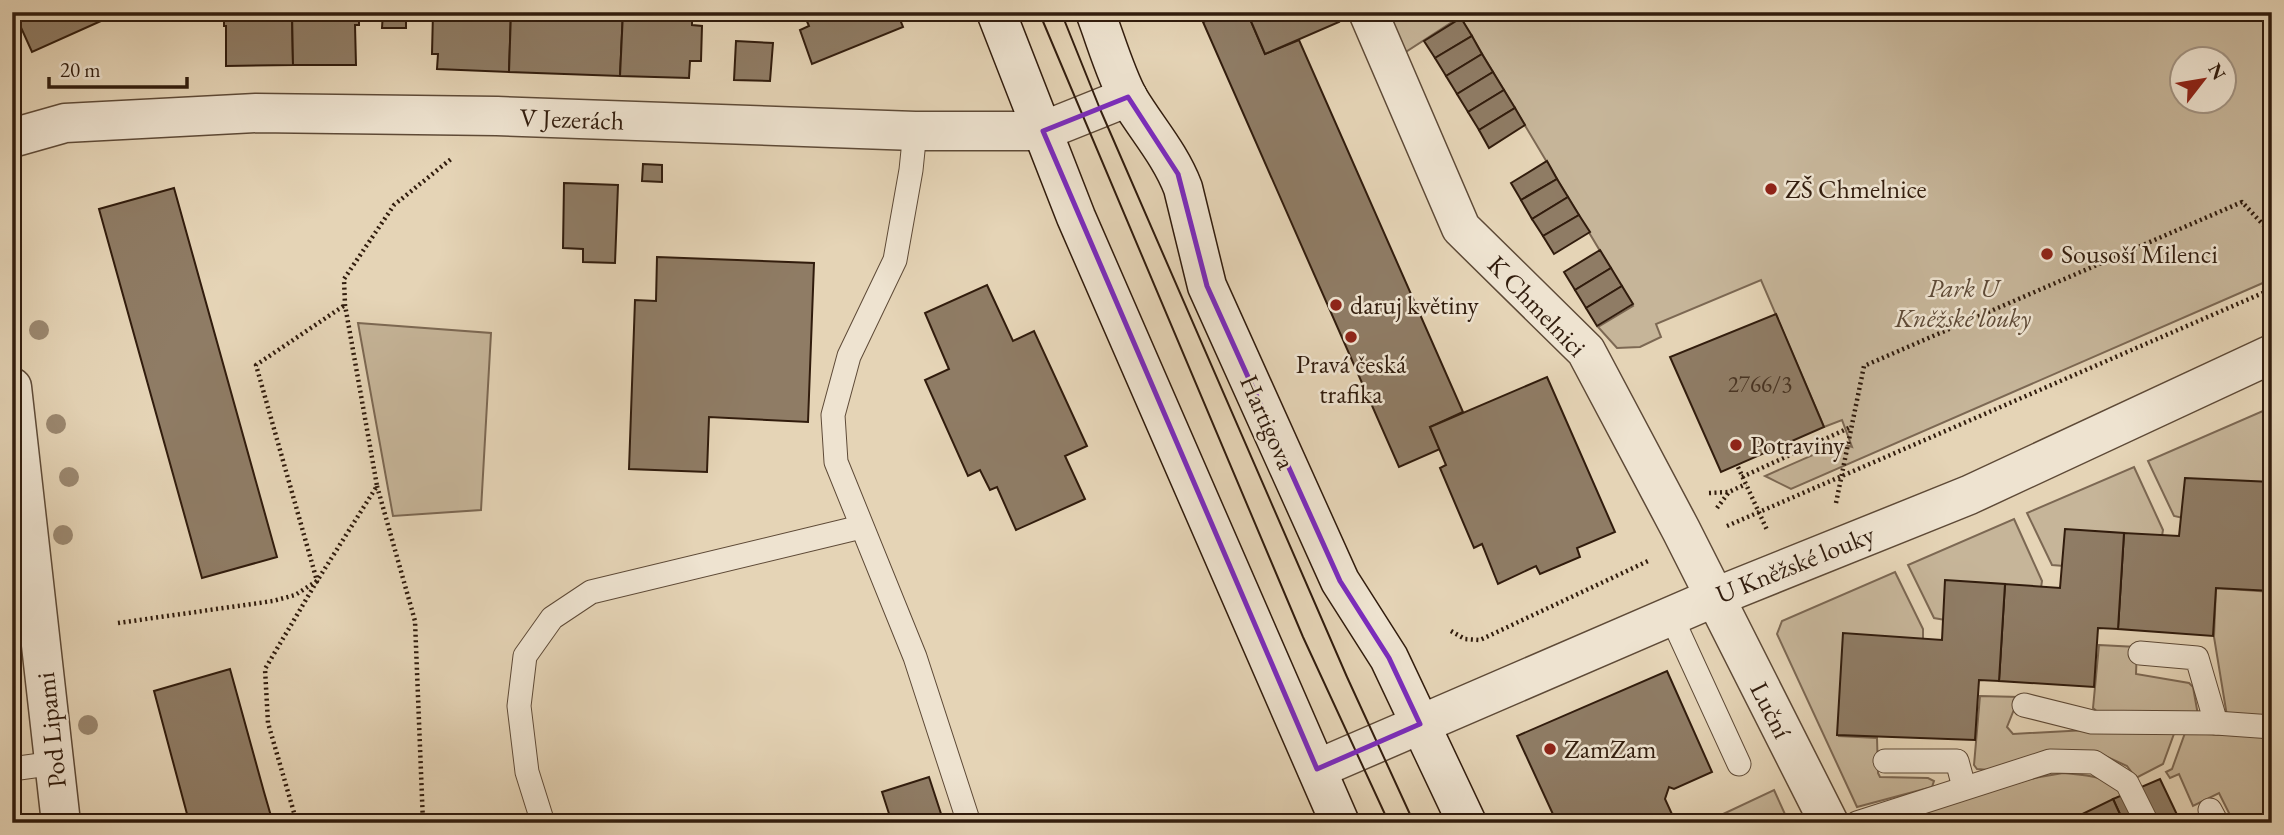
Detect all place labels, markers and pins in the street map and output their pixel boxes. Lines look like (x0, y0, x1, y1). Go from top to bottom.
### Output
place label: ZŠ Chmelnice (1785, 172, 1927, 206)
marker: ZŠ Chmelnice (1763, 181, 1779, 197)
place label: Sousoší Milenci (2061, 237, 2218, 271)
marker: Sousoší Milenci (2039, 246, 2055, 262)
place label: daruj květiny (1350, 288, 1479, 322)
marker: daruj květiny (1328, 297, 1344, 313)
marker: Pravá česká trafika (1343, 329, 1359, 345)
place label: Pravá česká trafika (1296, 347, 1407, 411)
place label: Potraviny (1750, 428, 1845, 462)
marker: Potraviny (1728, 437, 1744, 453)
place label: ZamZam (1564, 732, 1657, 766)
marker: ZamZam (1542, 741, 1558, 757)

